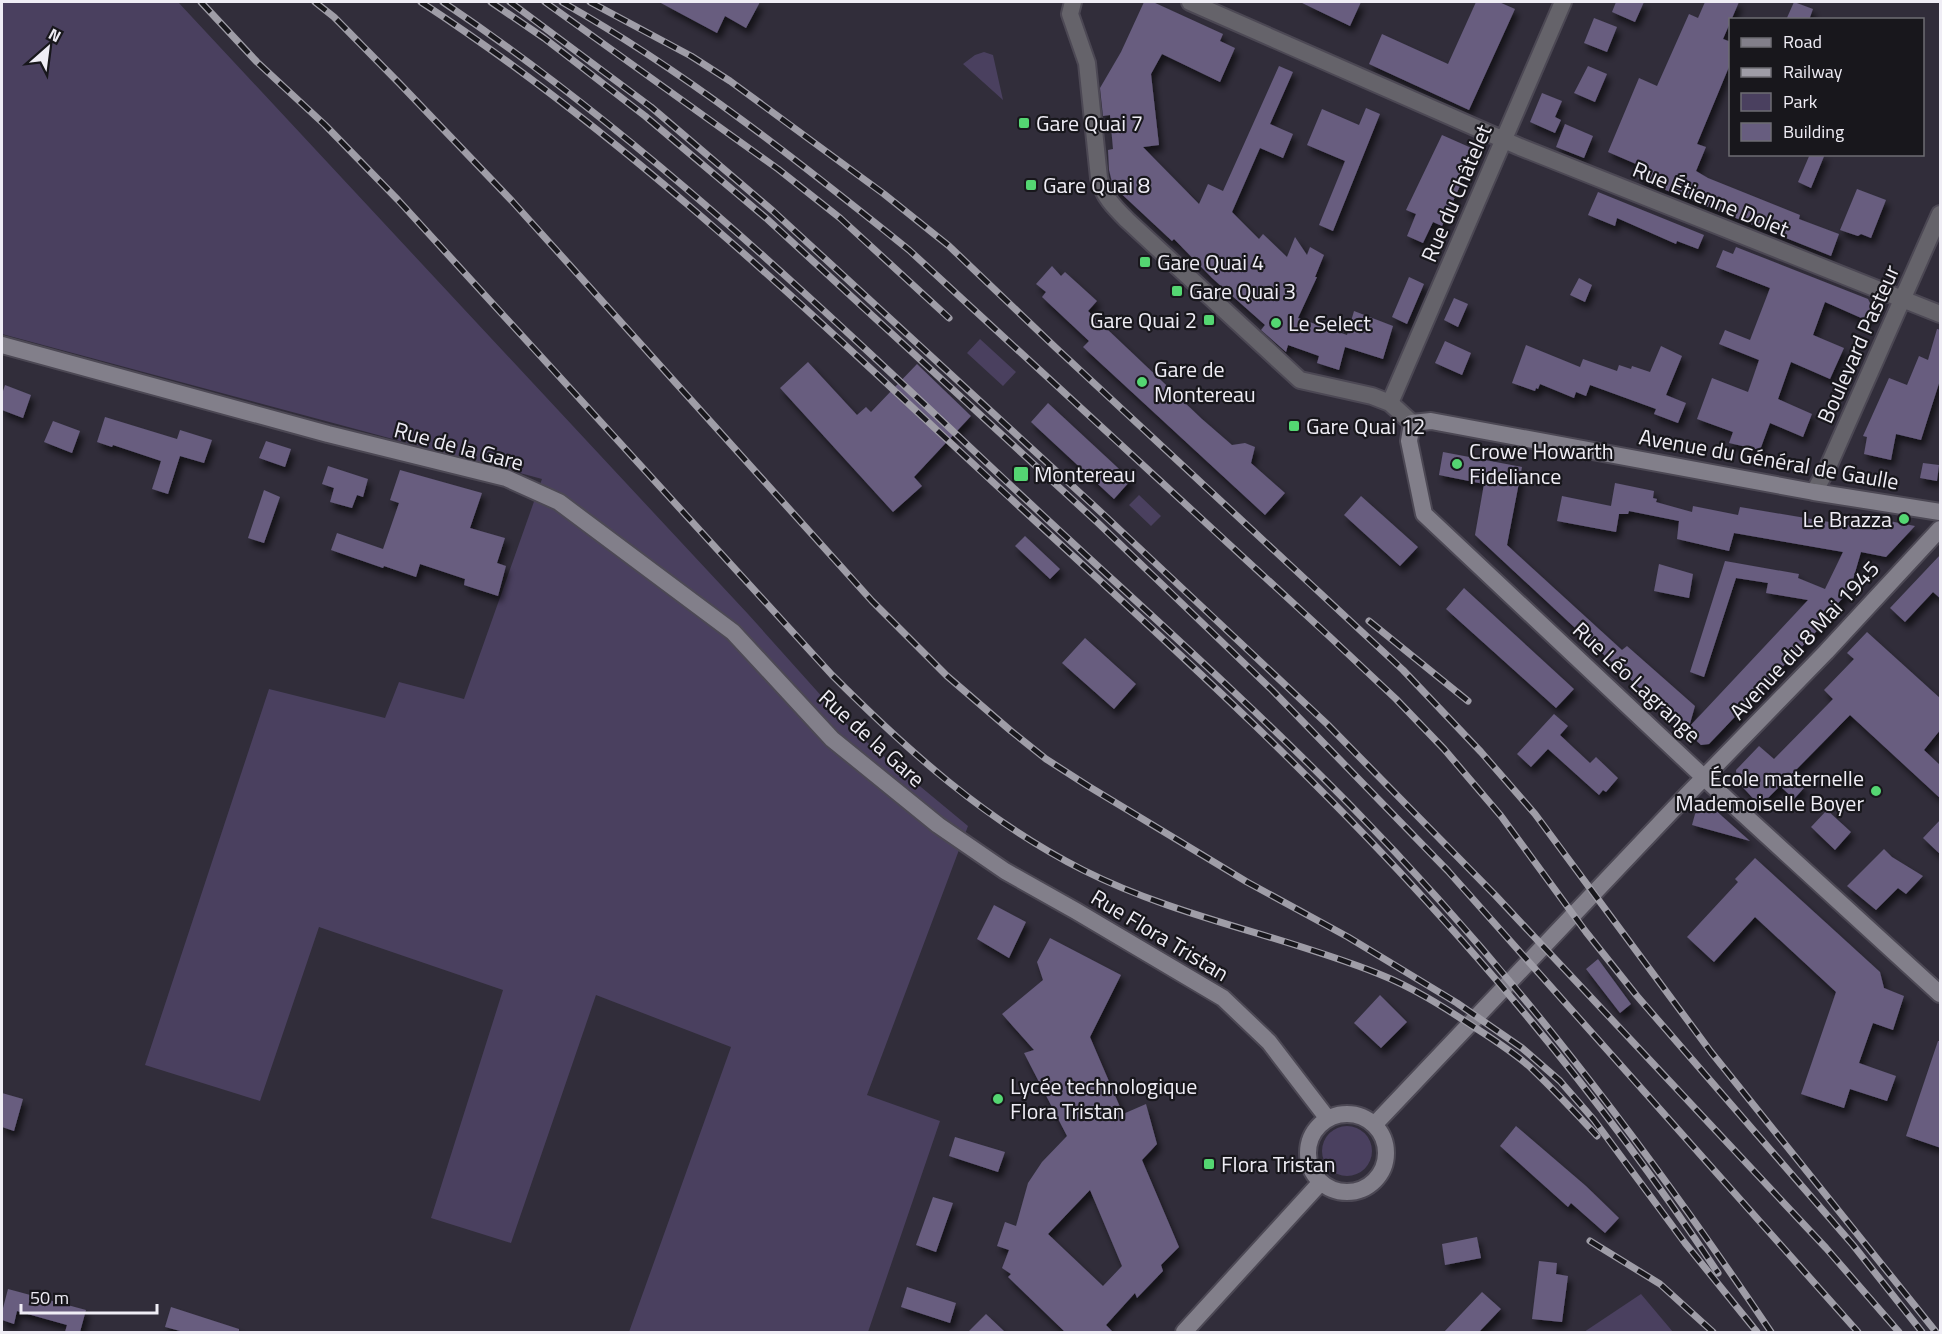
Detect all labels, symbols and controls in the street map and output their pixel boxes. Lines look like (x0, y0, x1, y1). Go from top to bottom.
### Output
north arrow (18, 18, 78, 78)
legend (1729, 18, 1924, 156)
text: N (45, 22, 66, 48)
text: Road (1783, 28, 1822, 55)
text: Railway (1783, 58, 1843, 85)
text: Park (1783, 88, 1818, 115)
place label: Gare Quai 7 (1036, 106, 1143, 140)
marker: Gare Quai 7 (1017, 116, 1031, 130)
text: Building (1783, 118, 1844, 145)
street label: Rue du Châtelet (1412, 119, 1500, 267)
street label: Rue Étienne Dolet (1628, 152, 1795, 246)
place label: Gare Quai 8 (1043, 168, 1150, 202)
marker: Gare Quai 8 (1024, 178, 1038, 192)
place label: Gare Quai 4 (1157, 245, 1264, 279)
marker: Gare Quai 4 (1138, 255, 1152, 269)
street label: Boulevard Pasteur (1808, 259, 1908, 429)
place label: Gare Quai 3 (1189, 274, 1296, 308)
marker: Gare Quai 3 (1170, 284, 1184, 298)
place label: Gare Quai 2 (1090, 303, 1197, 337)
place label: Le Select (1288, 306, 1371, 340)
marker: Gare Quai 2 (1202, 313, 1216, 327)
marker: Le Select (1269, 316, 1283, 330)
place label: Gare de Montereau (1154, 352, 1256, 411)
marker: Gare de Montereau (1135, 375, 1149, 389)
place label: Gare Quai 12 (1306, 409, 1425, 443)
street label: Rue de la Gare (390, 412, 528, 480)
marker: Gare Quai 12 (1287, 419, 1301, 433)
street label: Avenue du Général de Gaulle (1637, 419, 1901, 499)
place label: Crowe Howarth Fideliance (1469, 434, 1613, 493)
place label: Montereau (1034, 457, 1136, 491)
marker: Crowe Howarth Fideliance (1450, 457, 1464, 471)
marker: Montereau (1012, 465, 1030, 483)
place label: Le Brazza (1802, 502, 1892, 536)
marker: Le Brazza (1897, 512, 1911, 526)
street label: Avenue du 8 Mai 1945 (1721, 553, 1887, 727)
street label: Rue Léo Lagrange (1565, 613, 1709, 751)
street label: Rue de la Gare (811, 681, 933, 795)
place label: École maternelle Mademoiselle Boyer (1675, 761, 1864, 820)
marker: École maternelle Mademoiselle Boyer (1869, 784, 1883, 798)
street label: Rue Flora Tristan (1084, 880, 1236, 990)
place label: Lycée technologique Flora Tristan (1010, 1069, 1197, 1128)
marker: Lycée technologique Flora Tristan (991, 1092, 1005, 1106)
place label: Flora Tristan (1221, 1147, 1336, 1181)
marker: Flora Tristan (1202, 1157, 1216, 1171)
scale bar (21, 1277, 158, 1315)
text: 50 m (30, 1284, 69, 1311)

